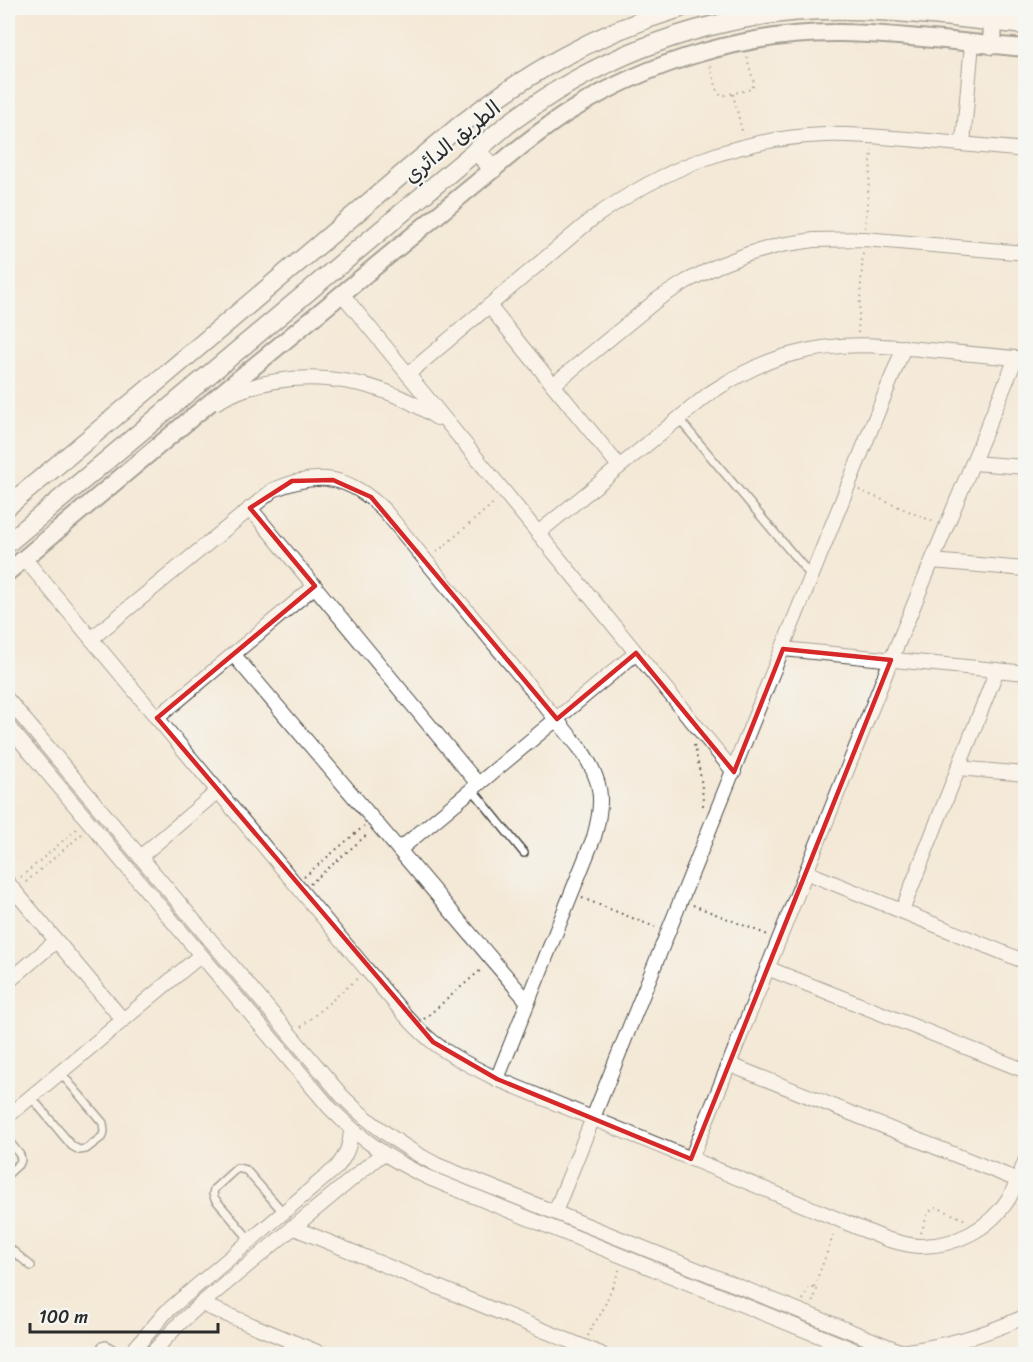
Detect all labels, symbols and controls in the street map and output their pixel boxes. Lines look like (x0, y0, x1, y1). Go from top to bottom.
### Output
street label: الطريق الدائري (395, 90, 509, 194)
scale bar (30, 1296, 218, 1334)
text: 100 m (39, 1301, 88, 1333)

